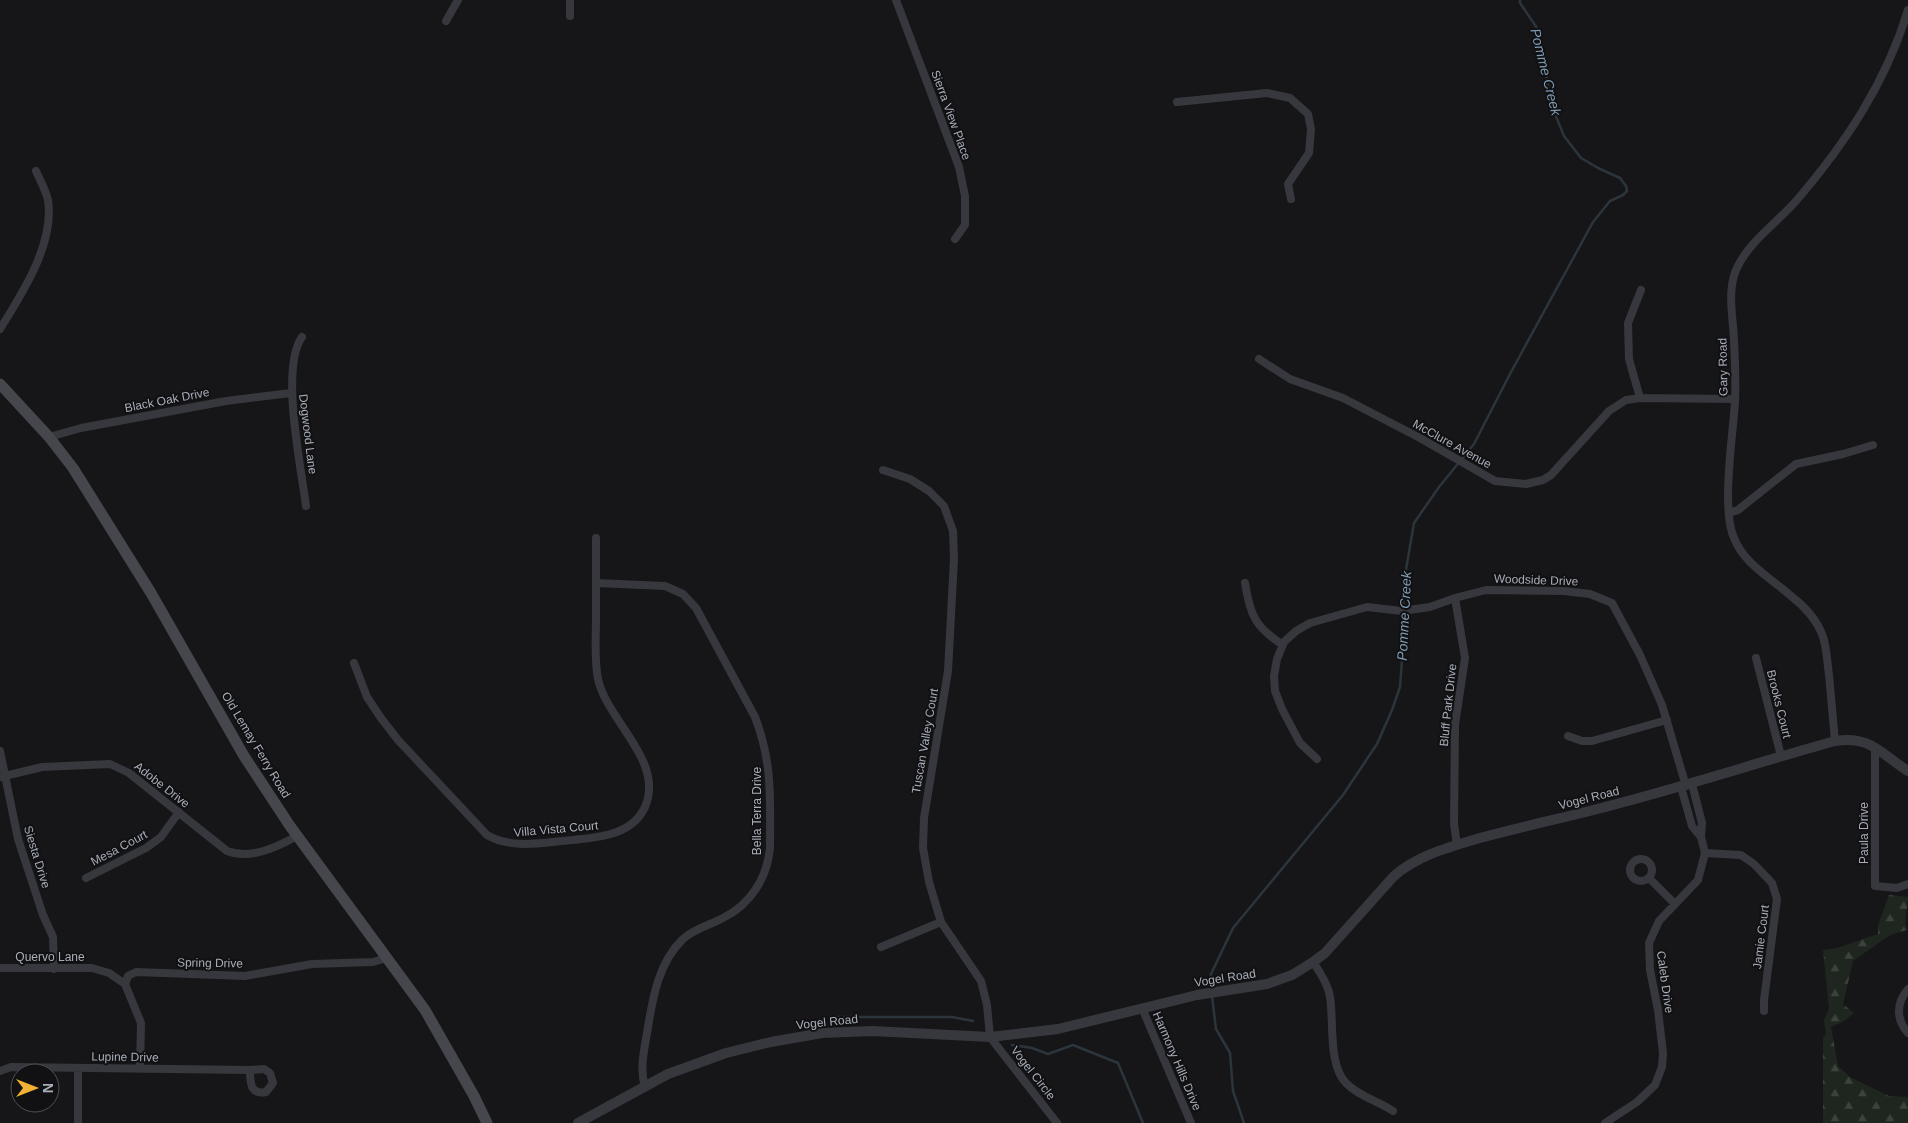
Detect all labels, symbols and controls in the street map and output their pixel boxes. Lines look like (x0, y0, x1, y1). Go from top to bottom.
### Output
water label: Pomme Creek (1527, 27, 1565, 118)
street label: Sierra View Place (928, 68, 974, 162)
street label: Gary Road (1715, 338, 1731, 396)
street label: Black Oak Drive (123, 385, 211, 415)
street label: Dogwood Lane (296, 393, 320, 475)
street label: McClure Avenue (1410, 417, 1494, 472)
water label: Pomme Creek (1394, 570, 1414, 661)
street label: Woodside Drive (1494, 572, 1579, 588)
street label: Bluff Park Drive (1437, 663, 1459, 747)
street label: Brooks Court (1764, 668, 1794, 740)
street label: Tuscan Valley Court (909, 687, 941, 795)
street label: Old Lemay Ferry Road (219, 689, 293, 801)
street label: Adobe Drive (132, 759, 193, 811)
street label: Bella Terra Drive (750, 766, 764, 855)
street label: Vogel Road (1557, 784, 1621, 812)
street label: Paula Drive (1857, 802, 1871, 864)
street label: Villa Vista Court (513, 818, 600, 840)
street label: Siesta Drive (21, 824, 53, 890)
street label: Mesa Court (88, 827, 150, 869)
street label: Jamie Court (1750, 903, 1772, 970)
street label: Quervo Lane (15, 950, 85, 964)
street label: Caleb Drive (1654, 950, 1676, 1014)
street label: Spring Drive (177, 955, 243, 971)
street label: Vogel Road (1193, 966, 1257, 990)
street label: Harmony Hills Drive (1150, 1009, 1204, 1113)
street label: Vogel Road (795, 1012, 859, 1032)
street label: Vogel Circle (1008, 1043, 1058, 1103)
street label: Lupine Drive (91, 1049, 159, 1065)
north arrow (10, 1063, 60, 1113)
text: N (40, 1083, 56, 1093)

